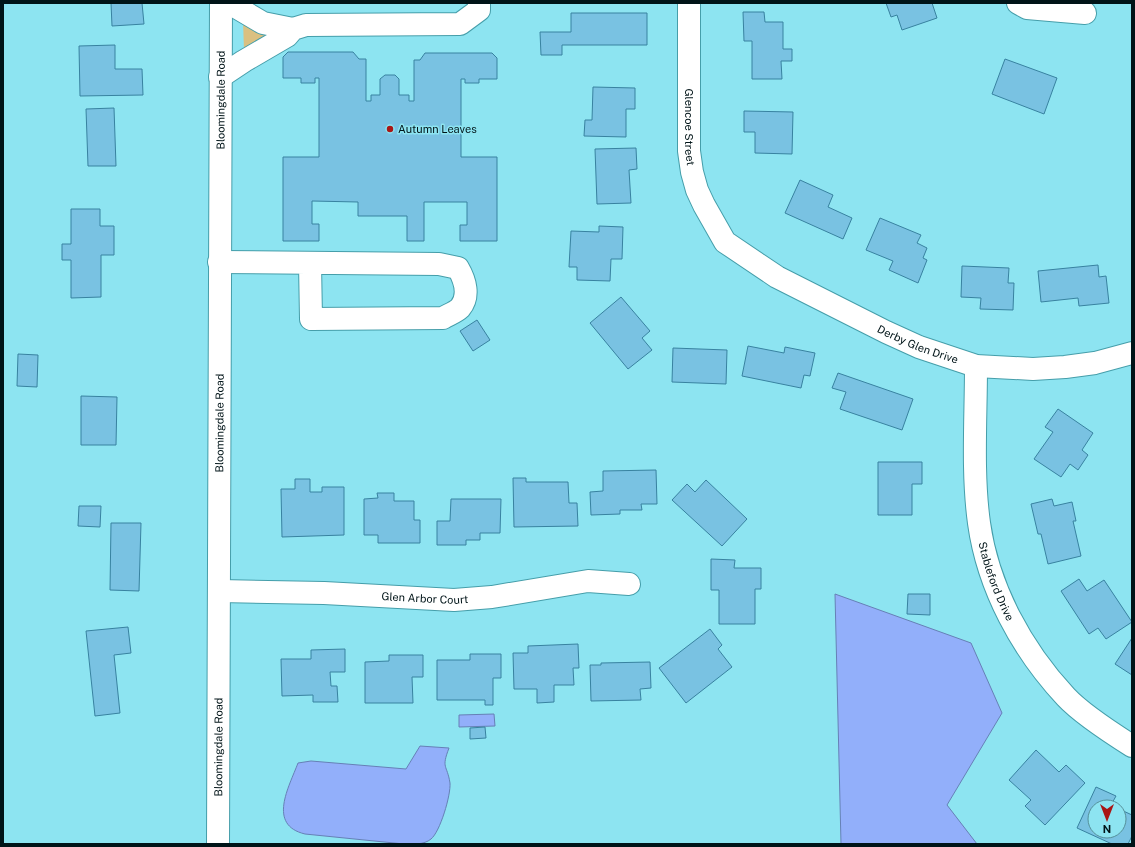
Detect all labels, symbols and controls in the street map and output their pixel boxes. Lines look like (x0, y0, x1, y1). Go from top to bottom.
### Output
street label: Bloomingdale Road (214, 51, 227, 149)
street label: Glencoe Street (683, 89, 697, 166)
place label: Autumn Leaves (398, 123, 477, 135)
marker: Autumn Leaves (385, 124, 395, 134)
street label: Derby Glen Drive (875, 323, 960, 366)
street label: Bloomingdale Road (213, 374, 226, 472)
street label: Stableford Drive (976, 540, 1016, 623)
street label: Glen Arbor Court (381, 590, 469, 606)
street label: Bloomingdale Road (212, 698, 225, 796)
north arrow (1087, 799, 1127, 839)
text: N (1103, 823, 1111, 835)

